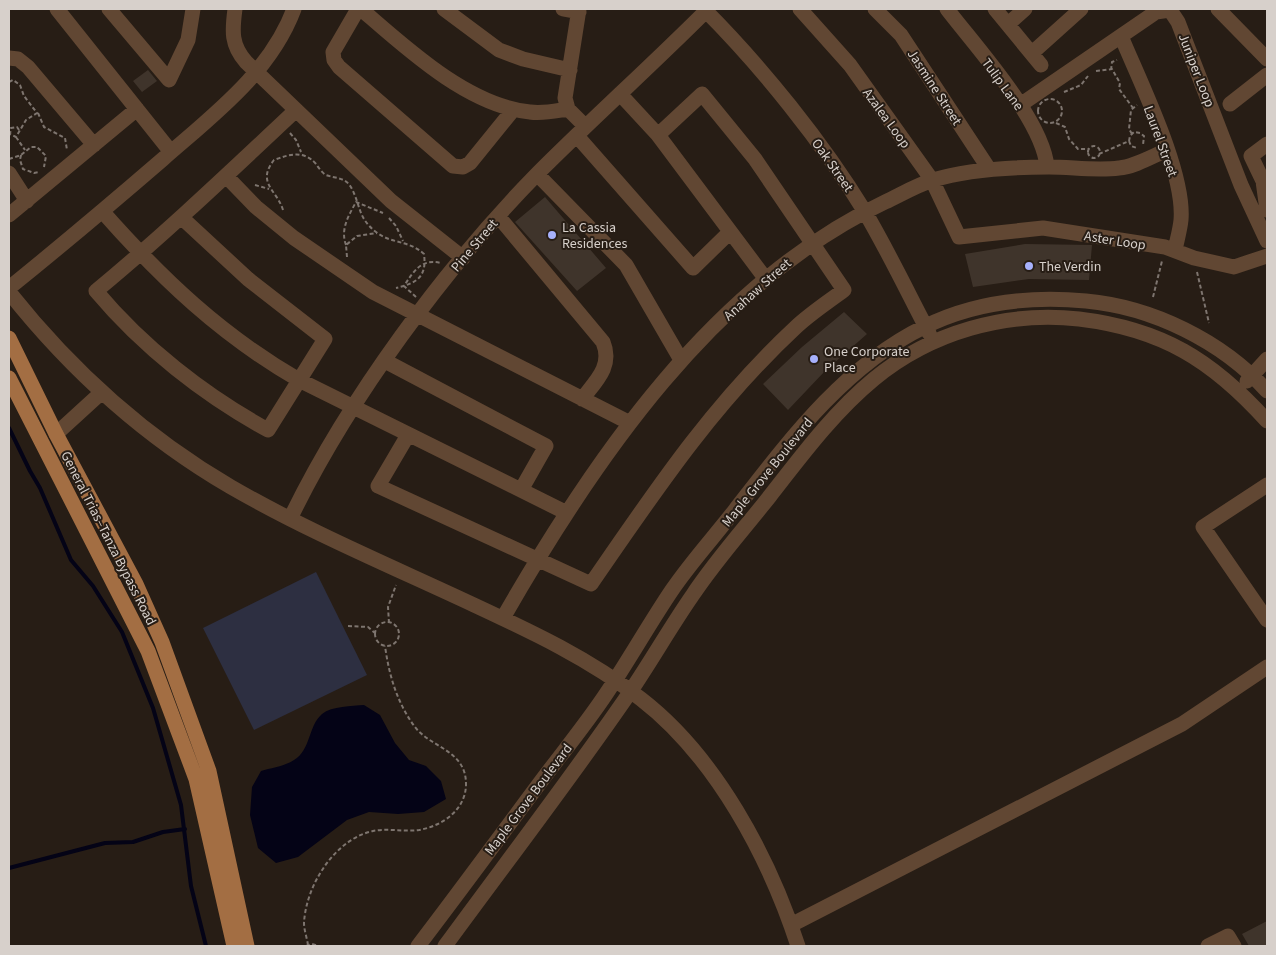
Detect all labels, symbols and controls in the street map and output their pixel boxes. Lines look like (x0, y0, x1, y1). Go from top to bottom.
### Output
street label: Juniper Loop (1173, 31, 1219, 110)
street label: Jasmine Street (902, 46, 966, 130)
street label: Tulip Lane (976, 54, 1028, 115)
street label: Azalea Loop (858, 84, 915, 153)
street label: Laurel Street (1138, 103, 1182, 180)
street label: Oak Street (806, 135, 858, 197)
street label: Pine Street (447, 215, 503, 277)
place label: La Cassia Residences (562, 218, 627, 254)
street label: Aster Loop (1083, 226, 1147, 256)
marker: La Cassia Residences (546, 229, 558, 241)
street label: Anahaw Street (719, 254, 796, 326)
place label: The Verdin (1039, 257, 1101, 277)
marker: The Verdin (1023, 260, 1035, 272)
place label: One Corporate Place (824, 342, 909, 378)
marker: One Corporate Place (808, 353, 820, 365)
street label: Maple Grove Boulevard (717, 414, 818, 531)
street label: General Trias–Tanza Bypass Road (55, 448, 161, 629)
street label: Maple Grove Boulevard (480, 740, 577, 860)

